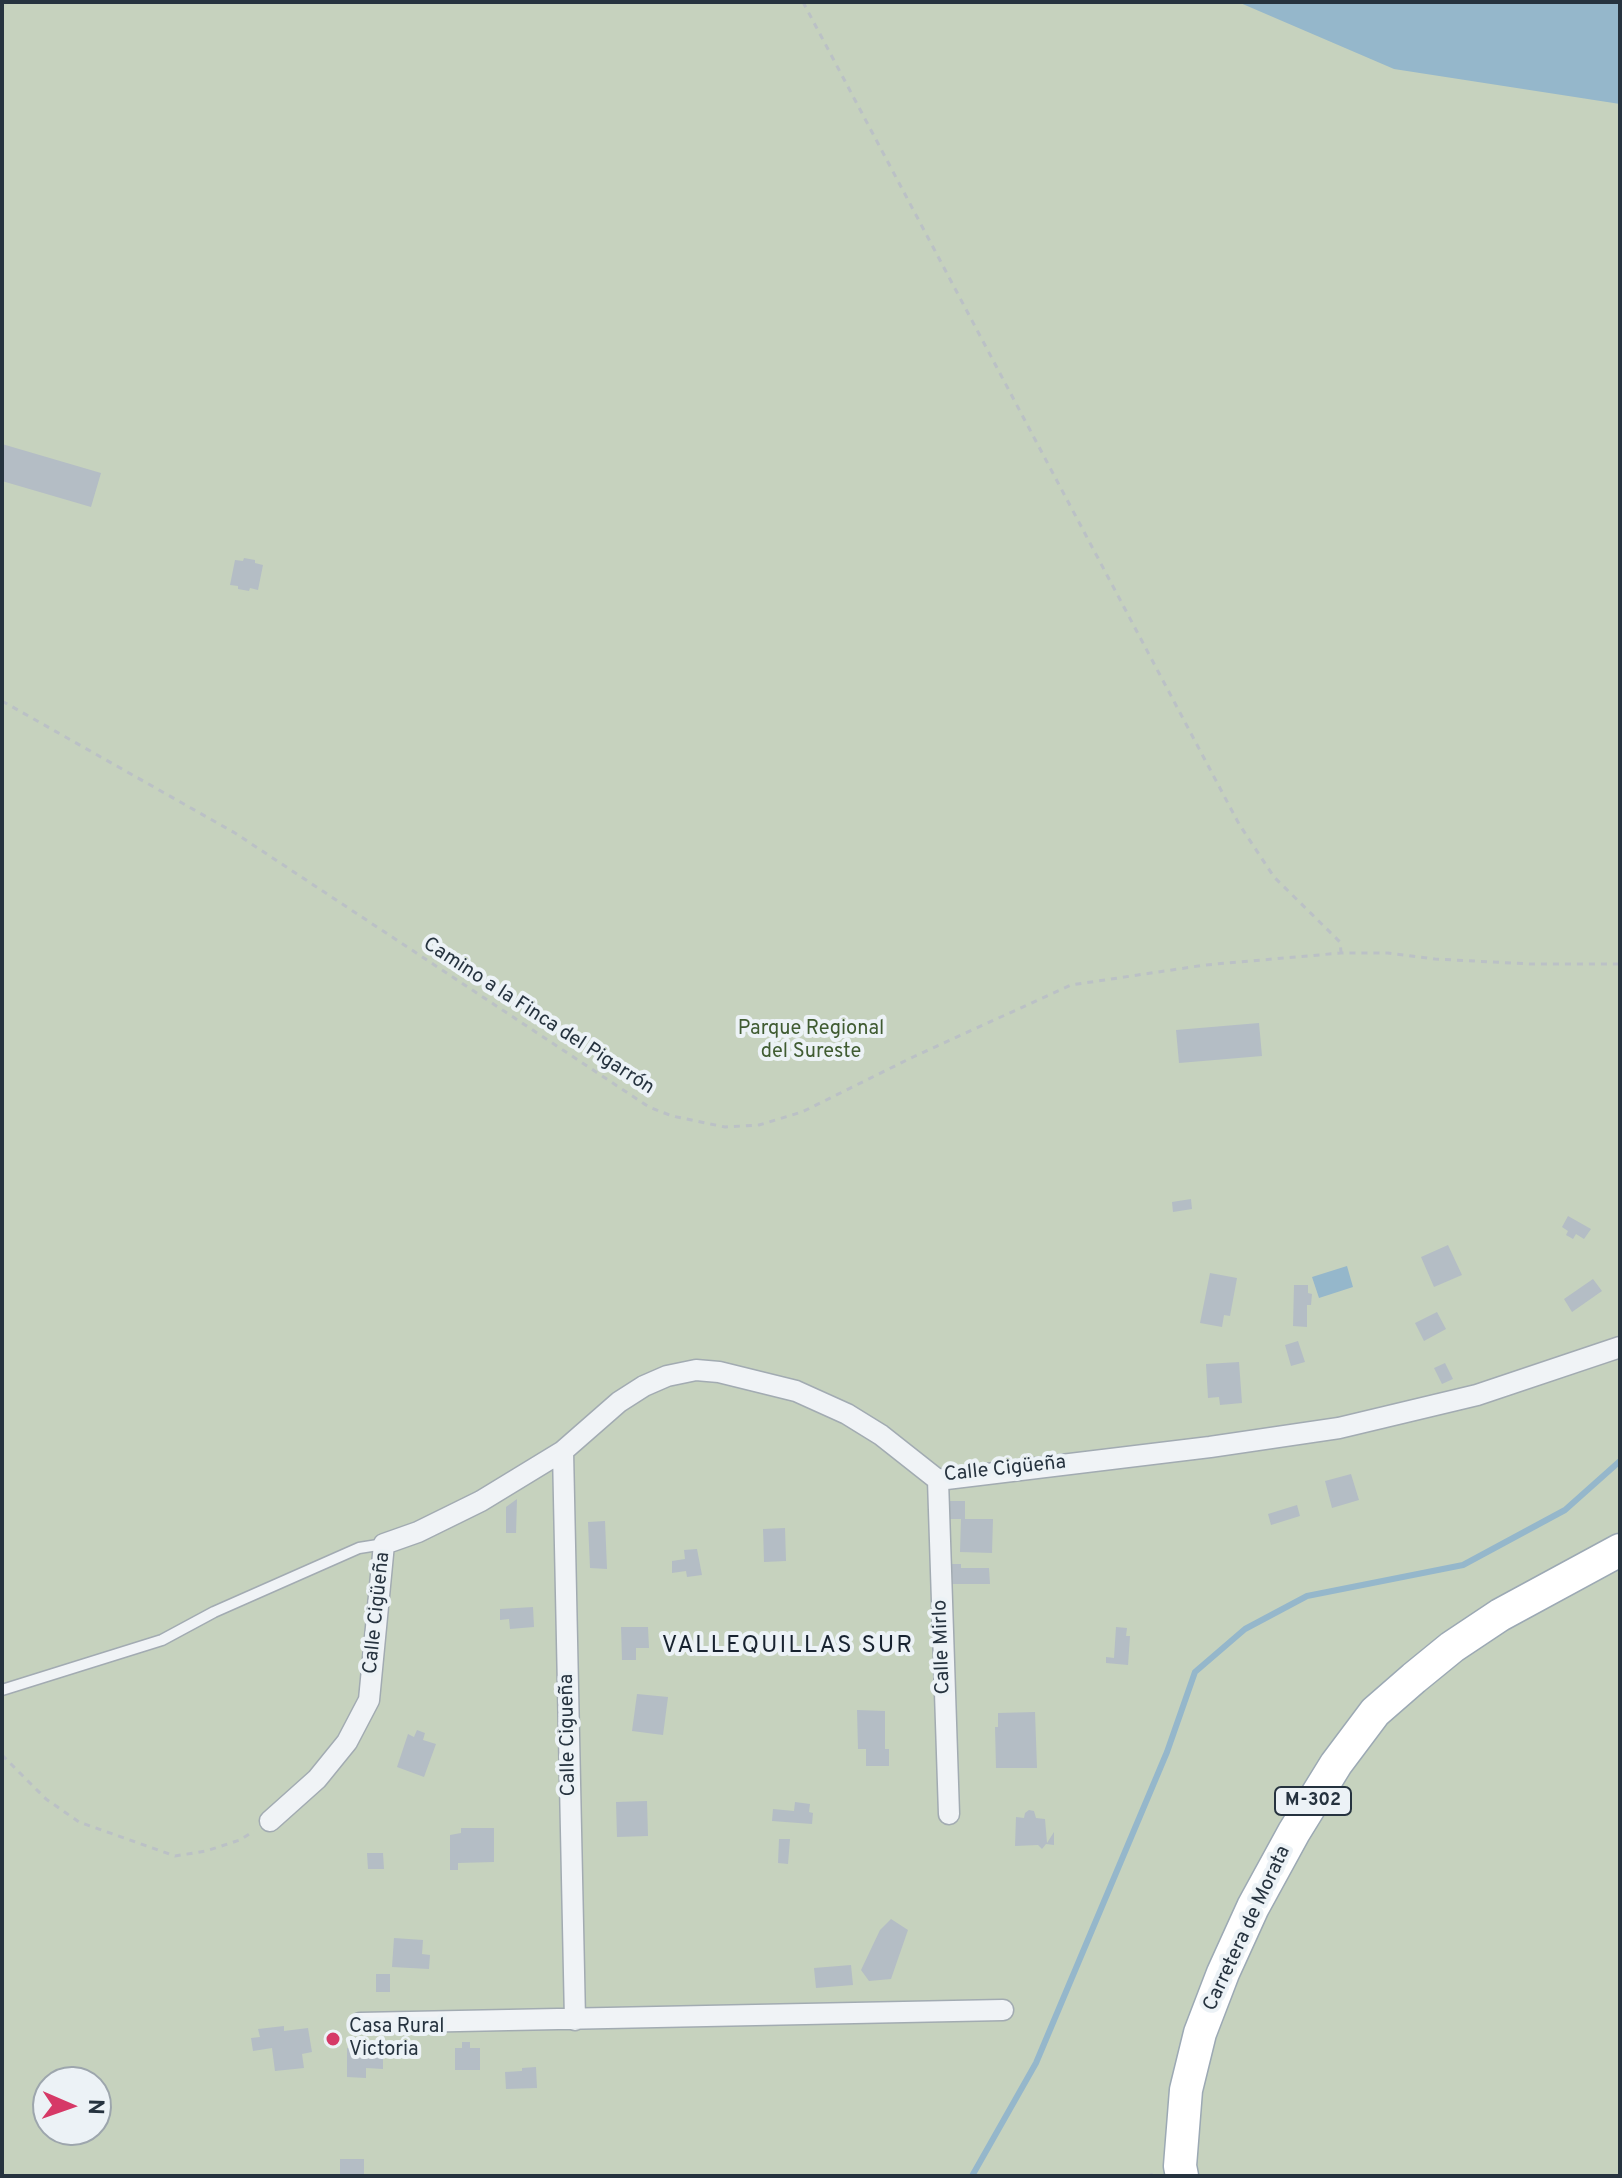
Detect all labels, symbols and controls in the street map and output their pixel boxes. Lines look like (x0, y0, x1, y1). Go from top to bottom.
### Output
street label: Camino a la Finca del Pigarrón (418, 933, 658, 1101)
park label: Parque Regional del Sureste (738, 1018, 884, 1065)
street label: Calle Cigüeña (943, 1452, 1067, 1488)
street label: Calle Cigüeña (360, 1551, 396, 1675)
street label: Calle Mirlo (929, 1599, 957, 1695)
district label: VALLEQUILLAS SUR (662, 1633, 914, 1661)
street label: Calle Cigueña (556, 1674, 582, 1796)
road number: M-302 (1275, 1787, 1351, 1815)
street label: Carretera de Morata (1199, 1843, 1297, 2015)
place label: Casa Rural Victoria (349, 2016, 444, 2063)
marker: Casa Rural Victoria (324, 2030, 342, 2048)
north arrow (32, 2066, 112, 2146)
text: N (81, 2098, 108, 2115)

